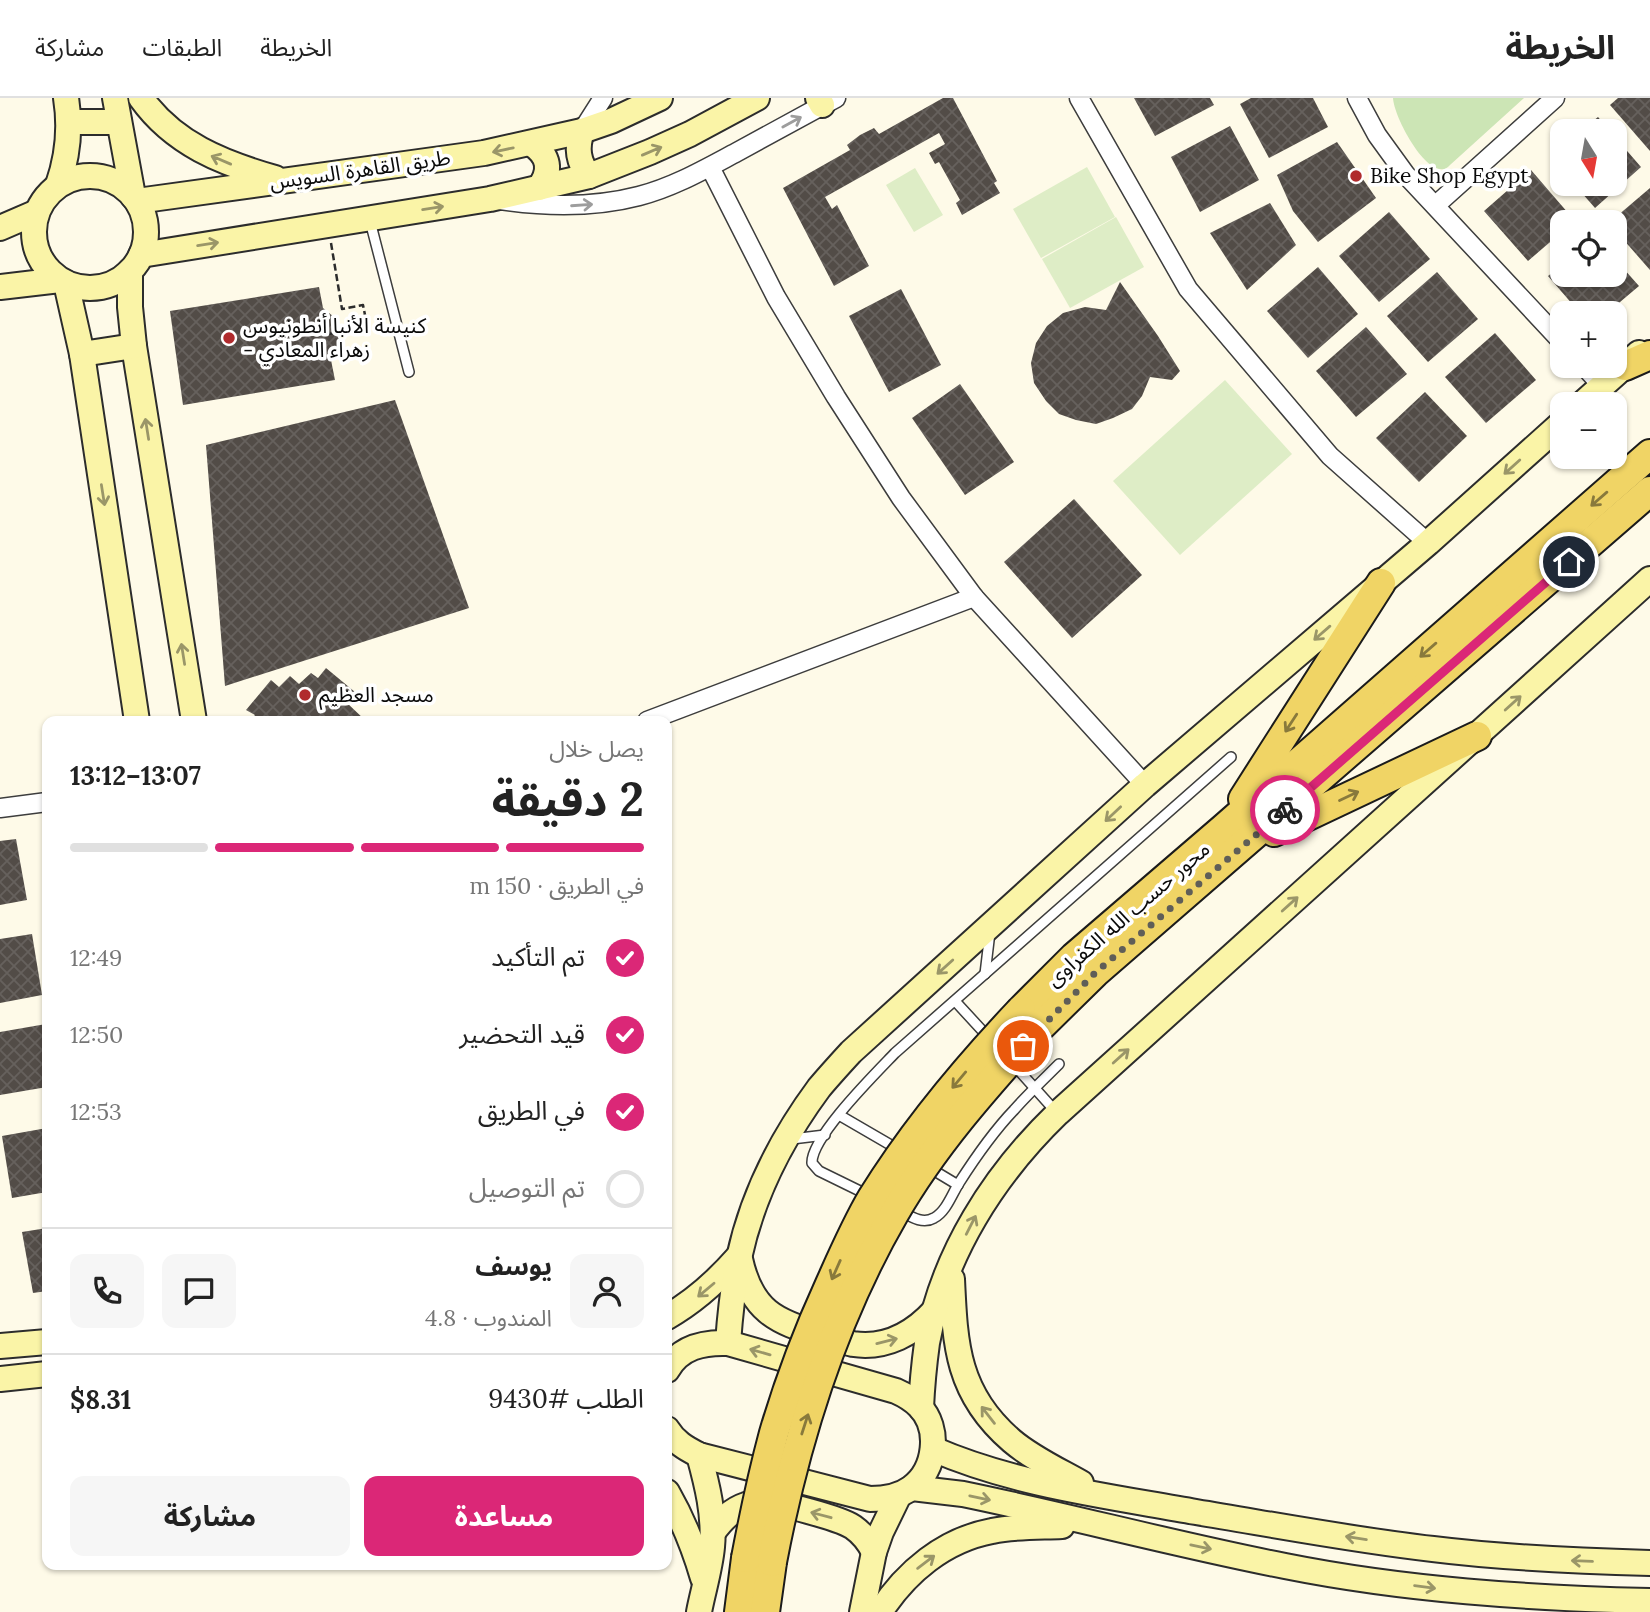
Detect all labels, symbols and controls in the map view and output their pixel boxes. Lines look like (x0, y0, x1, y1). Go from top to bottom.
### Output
text: الخريطة (1505, 26, 1615, 68)
text: مشاركة (35, 32, 104, 63)
text: الطبقات (142, 32, 222, 63)
text: الخريطة (260, 32, 332, 63)
one-way arrow (781, 115, 801, 129)
north arrow (1550, 119, 1628, 196)
map controls (1550, 119, 1627, 469)
street label: طريق القاهرة السويس (268, 143, 452, 196)
one-way arrow (492, 143, 515, 157)
one-way arrow (641, 144, 663, 157)
one-way arrow (211, 152, 232, 165)
place label: Bike Shop Egypt (1370, 162, 1529, 189)
marker: Bike Shop Egypt (1348, 168, 1364, 184)
one-way arrow (570, 198, 593, 211)
one-way arrow (421, 201, 444, 214)
button: locate (1550, 210, 1627, 287)
one-way arrow (196, 237, 219, 250)
button: + (1550, 301, 1627, 378)
place label: كنيسة الأنبا أنطونيوس - زهراء المعادي (243, 312, 427, 366)
marker: كنيسة الأنبا أنطونيوس - زهراء المعادي (221, 330, 237, 346)
button: − (1550, 392, 1627, 469)
one-way arrow (140, 418, 153, 441)
one-way arrow (1503, 459, 1521, 475)
one-way arrow (97, 483, 110, 506)
one-way arrow (1590, 491, 1608, 507)
pin (1539, 532, 1599, 592)
icon: home (1550, 543, 1588, 581)
one-way arrow (1314, 625, 1332, 641)
one-way arrow (1420, 641, 1437, 658)
one-way arrow (176, 643, 189, 666)
place label: مسجد العظيم (319, 681, 434, 710)
marker: مسجد العظيم (297, 687, 313, 703)
one-way arrow (1504, 695, 1522, 711)
one-way arrow (1284, 713, 1298, 733)
text: يصل خلال (549, 734, 644, 763)
text: 13:07–13:12 (70, 759, 201, 792)
text: 2 دقيقة (492, 770, 644, 829)
courier (1250, 775, 1320, 845)
one-way arrow (1338, 789, 1359, 803)
icon: bike (1266, 791, 1304, 829)
one-way arrow (1105, 806, 1122, 823)
street label: محور حسب الله الكفراوى (1040, 835, 1215, 992)
text: في الطريق · 150 m (469, 871, 644, 900)
one-way arrow (1281, 896, 1299, 912)
icon: check (606, 939, 644, 977)
text: تم التأكيد (491, 940, 585, 973)
text: 12:49 (70, 943, 122, 972)
one-way arrow (936, 959, 954, 975)
icon: check (606, 1016, 644, 1054)
pin (993, 1016, 1053, 1076)
text: قيد التحضير (459, 1017, 585, 1050)
text: 12:50 (70, 1020, 123, 1049)
icon: bag (1004, 1027, 1042, 1065)
one-way arrow (1112, 1048, 1129, 1065)
one-way arrow (951, 1070, 967, 1088)
icon: check (606, 1093, 644, 1131)
text: في الطريق (478, 1094, 585, 1127)
text: 12:53 (70, 1097, 122, 1126)
text: تم التوصيل (469, 1171, 585, 1204)
one-way arrow (964, 1215, 978, 1236)
text: يوسف (475, 1249, 552, 1282)
button: phone (70, 1254, 144, 1328)
button: chat (162, 1254, 236, 1328)
button: person (570, 1254, 644, 1328)
one-way arrow (829, 1259, 842, 1280)
one-way arrow (697, 1282, 715, 1298)
text: المندوب · 4.8 (425, 1303, 552, 1332)
one-way arrow (875, 1334, 898, 1347)
one-way arrow (749, 1345, 771, 1358)
text: الطلب #9430 (488, 1382, 644, 1415)
text: $8.31 (70, 1383, 131, 1416)
one-way arrow (980, 1407, 995, 1425)
one-way arrow (799, 1414, 812, 1436)
button: مشاركة (70, 1476, 350, 1556)
button: مساعدة (364, 1476, 644, 1556)
one-way arrow (968, 1492, 990, 1505)
one-way arrow (810, 1508, 832, 1521)
one-way arrow (1345, 1532, 1367, 1545)
one-way arrow (1190, 1542, 1212, 1555)
one-way arrow (916, 1554, 935, 1569)
one-way arrow (1571, 1554, 1594, 1567)
one-way arrow (1414, 1581, 1436, 1594)

